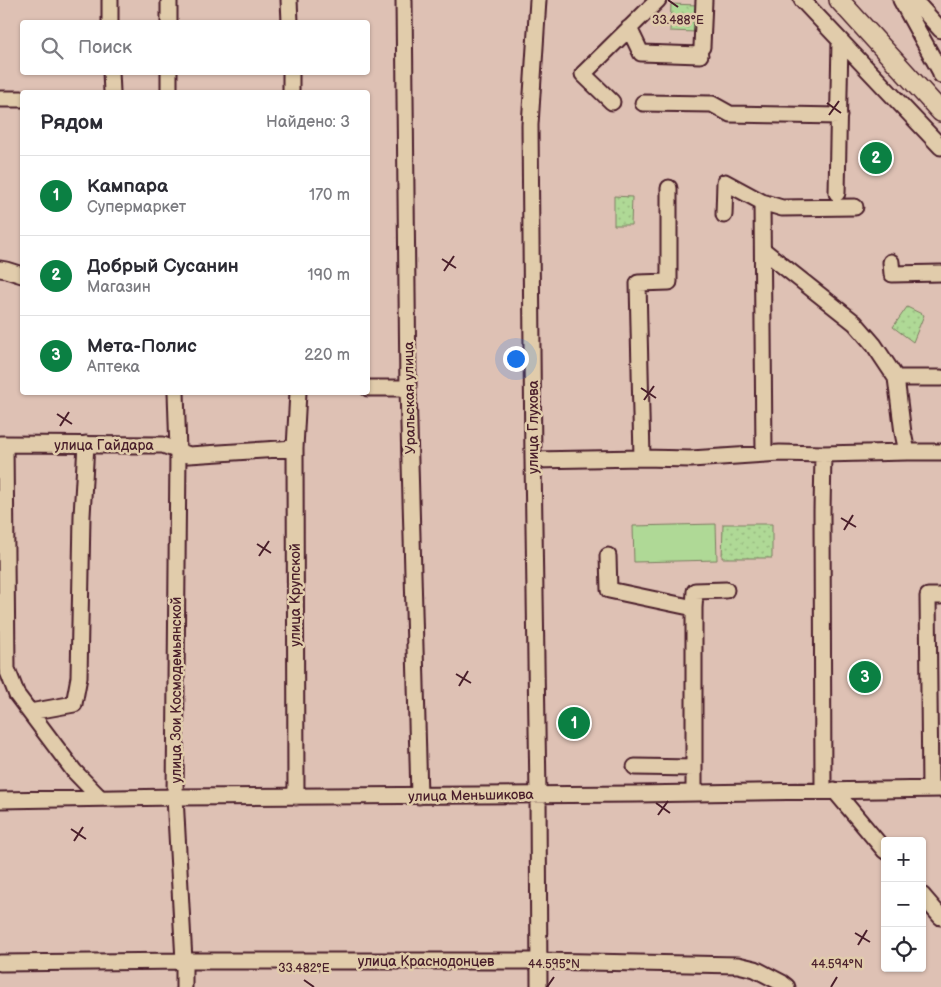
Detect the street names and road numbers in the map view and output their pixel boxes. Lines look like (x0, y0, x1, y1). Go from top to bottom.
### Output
street label: Уральская улица (400, 341, 419, 455)
street label: улица Глухова (525, 379, 542, 474)
street label: улица Гайдара (54, 437, 154, 454)
street label: улица Крупской (287, 543, 304, 647)
street label: улица Зои Космодемьянской (168, 597, 185, 783)
street label: улица Меньшикова (408, 786, 535, 805)
street label: улица Краснодонцев (358, 953, 495, 970)

